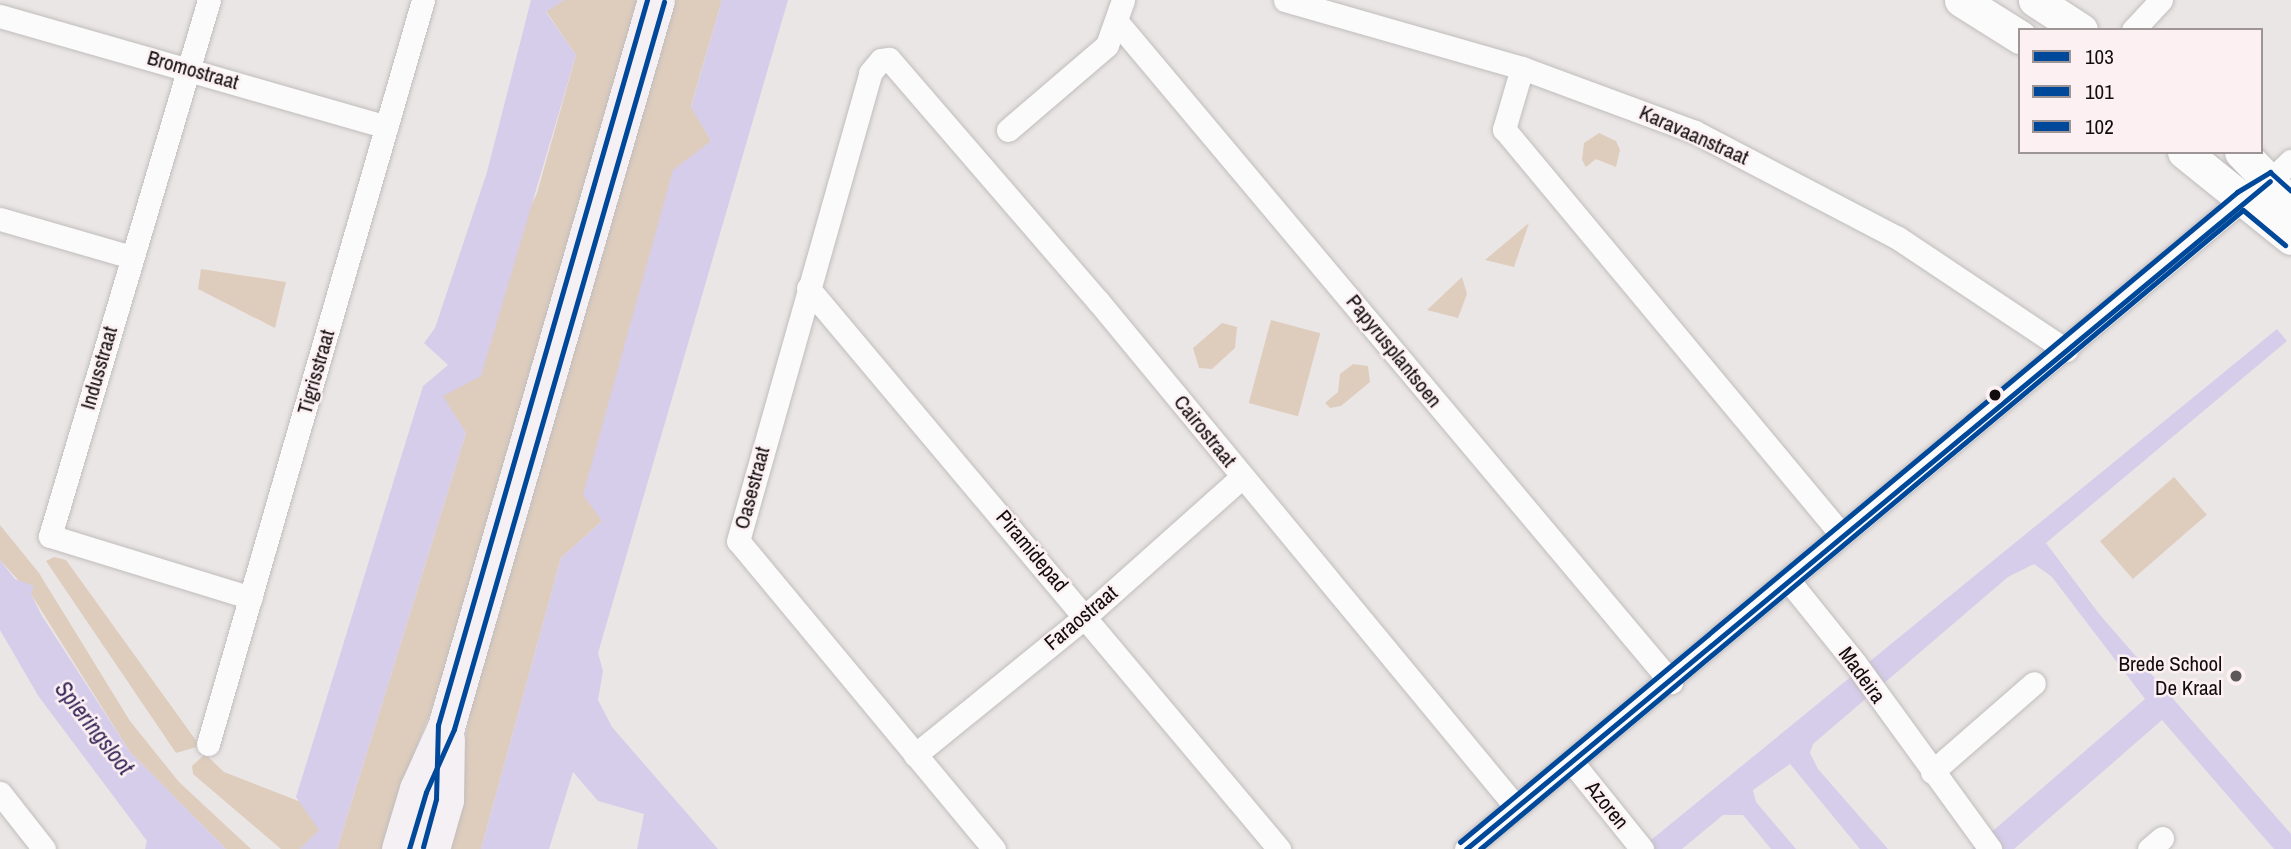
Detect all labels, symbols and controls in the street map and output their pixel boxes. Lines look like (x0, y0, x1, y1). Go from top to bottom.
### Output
legend (2018, 28, 2263, 154)
text: 103 (2085, 42, 2114, 71)
street label: Bromostraat (144, 45, 242, 95)
text: 101 (2085, 77, 2114, 106)
street label: Karavaanstraat (1636, 100, 1752, 170)
text: 102 (2085, 112, 2114, 141)
street label: Papyrusplantsoen (1341, 290, 1447, 412)
street label: Indusstraat (75, 324, 123, 412)
street label: Tigrisstraat (292, 327, 340, 417)
unlabelled marker (1988, 388, 2002, 402)
street label: Cairostraat (1168, 390, 1242, 472)
street label: Oasestraat (729, 444, 775, 532)
street label: Piramidepad (991, 505, 1073, 597)
street label: Faraostraat (1039, 580, 1123, 656)
street label: Madeira (1833, 642, 1891, 708)
place label: Brede School De Kraal (2119, 651, 2222, 701)
marker: Brede School De Kraal (2228, 668, 2244, 684)
water label: Spieringsloot (49, 676, 139, 780)
street label: Azoren (1580, 776, 1634, 834)

